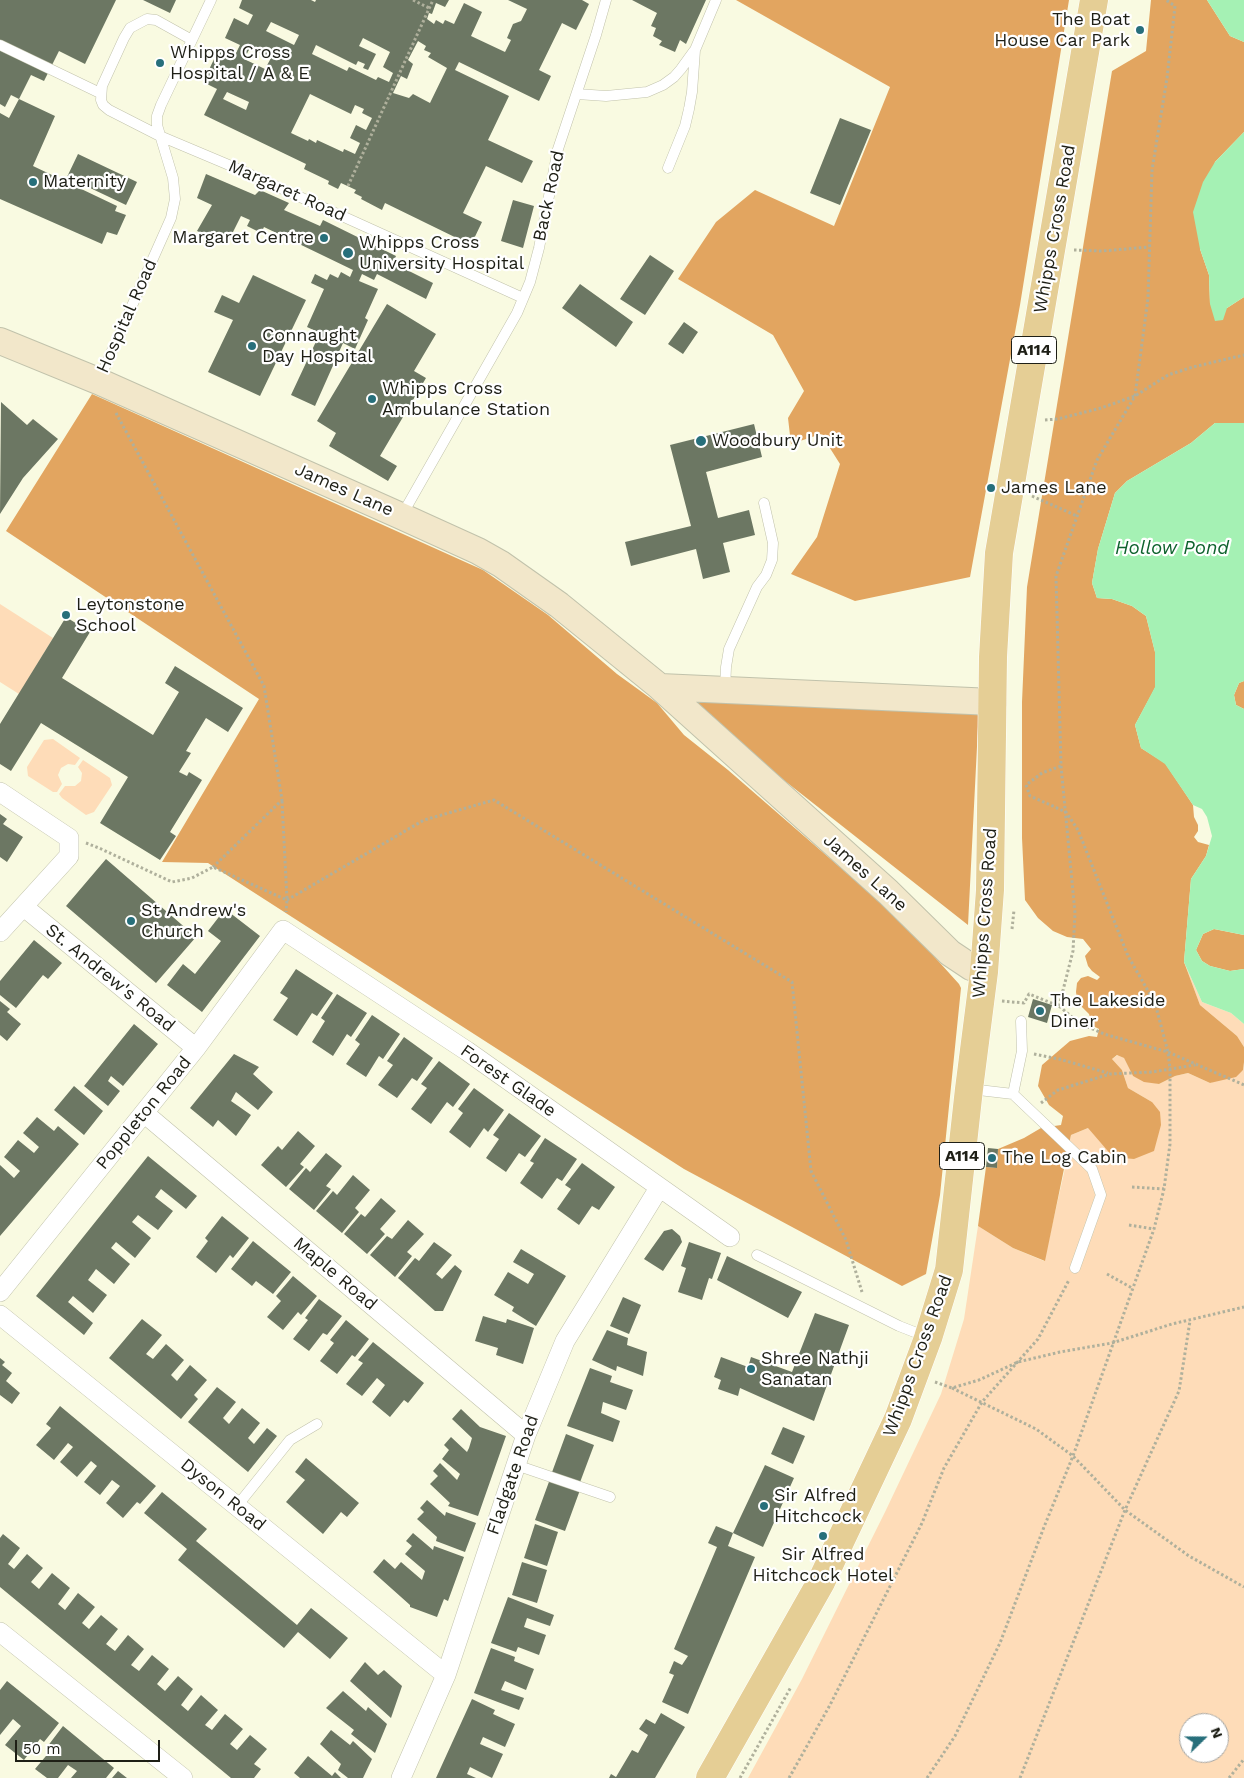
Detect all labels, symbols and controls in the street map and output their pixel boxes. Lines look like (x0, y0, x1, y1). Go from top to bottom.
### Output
place label: The Boat House Car Park (994, 9, 1130, 52)
marker: The Boat House Car Park (1134, 24, 1146, 36)
place label: Whipps Cross Hospital / A & E (170, 42, 310, 84)
marker: Whipps Cross Hospital / A & E (154, 57, 166, 69)
street label: Whipps Cross Road (1030, 143, 1080, 315)
street label: Back Road (529, 149, 569, 243)
street label: Margaret Road (225, 155, 349, 227)
place label: Maternity (43, 171, 126, 193)
marker: Maternity (27, 176, 39, 188)
place label: Margaret Centre (172, 227, 314, 249)
marker: Margaret Centre (318, 232, 330, 244)
place label: Whipps Cross University Hospital (359, 232, 524, 274)
marker: Whipps Cross University Hospital (341, 246, 355, 260)
street label: Hospital Road (92, 256, 162, 376)
place label: Connaught Day Hospital (262, 325, 373, 368)
road number: A114 (1012, 336, 1056, 364)
marker: Connaught Day Hospital (246, 340, 258, 352)
place label: Whipps Cross Ambulance Station (382, 378, 550, 420)
marker: Whipps Cross Ambulance Station (366, 393, 378, 405)
place label: Woodbury Unit (712, 430, 843, 452)
marker: Woodbury Unit (694, 434, 708, 448)
street label: James Lane (291, 459, 397, 521)
place label: James Lane (1001, 477, 1107, 499)
marker: James Lane (985, 482, 997, 494)
water label: Hollow Pond (1115, 537, 1229, 559)
place label: Leytonstone School (76, 594, 185, 636)
marker: Leytonstone School (60, 609, 72, 621)
street label: Whipps Cross Road (968, 827, 1002, 999)
street label: James Lane (818, 830, 912, 916)
place label: St Andrew's Church (141, 900, 246, 942)
marker: St Andrew's Church (125, 915, 137, 927)
street label: St. Andrew's Road (41, 919, 179, 1037)
place label: The Lakeside Diner (1050, 990, 1165, 1032)
marker: The Lakeside Diner (1034, 1005, 1046, 1017)
street label: Forest Glade (456, 1040, 560, 1122)
street label: Poppleton Road (92, 1052, 196, 1174)
road number: A114 (940, 1142, 984, 1170)
place label: The Log Cabin (1002, 1147, 1127, 1169)
marker: The Log Cabin (986, 1152, 998, 1164)
street label: Maple Road (289, 1233, 381, 1315)
street label: Whipps Cross Road (879, 1272, 957, 1440)
place label: Shree Nathji Sanatan (761, 1348, 869, 1390)
marker: Shree Nathji Sanatan (745, 1363, 757, 1375)
street label: Fladgate Road (482, 1412, 544, 1538)
street label: Dyson Road (176, 1454, 270, 1536)
place label: Sir Alfred Hitchcock (774, 1485, 862, 1528)
marker: Sir Alfred Hitchcock (758, 1500, 770, 1512)
marker: Sir Alfred Hitchcock Hotel (817, 1530, 829, 1542)
place label: Sir Alfred Hitchcock Hotel (752, 1544, 894, 1586)
north arrow (1179, 1713, 1229, 1763)
text: N (1208, 1725, 1226, 1741)
scale bar (18, 1730, 162, 1762)
text: 50 m (23, 1740, 60, 1758)

